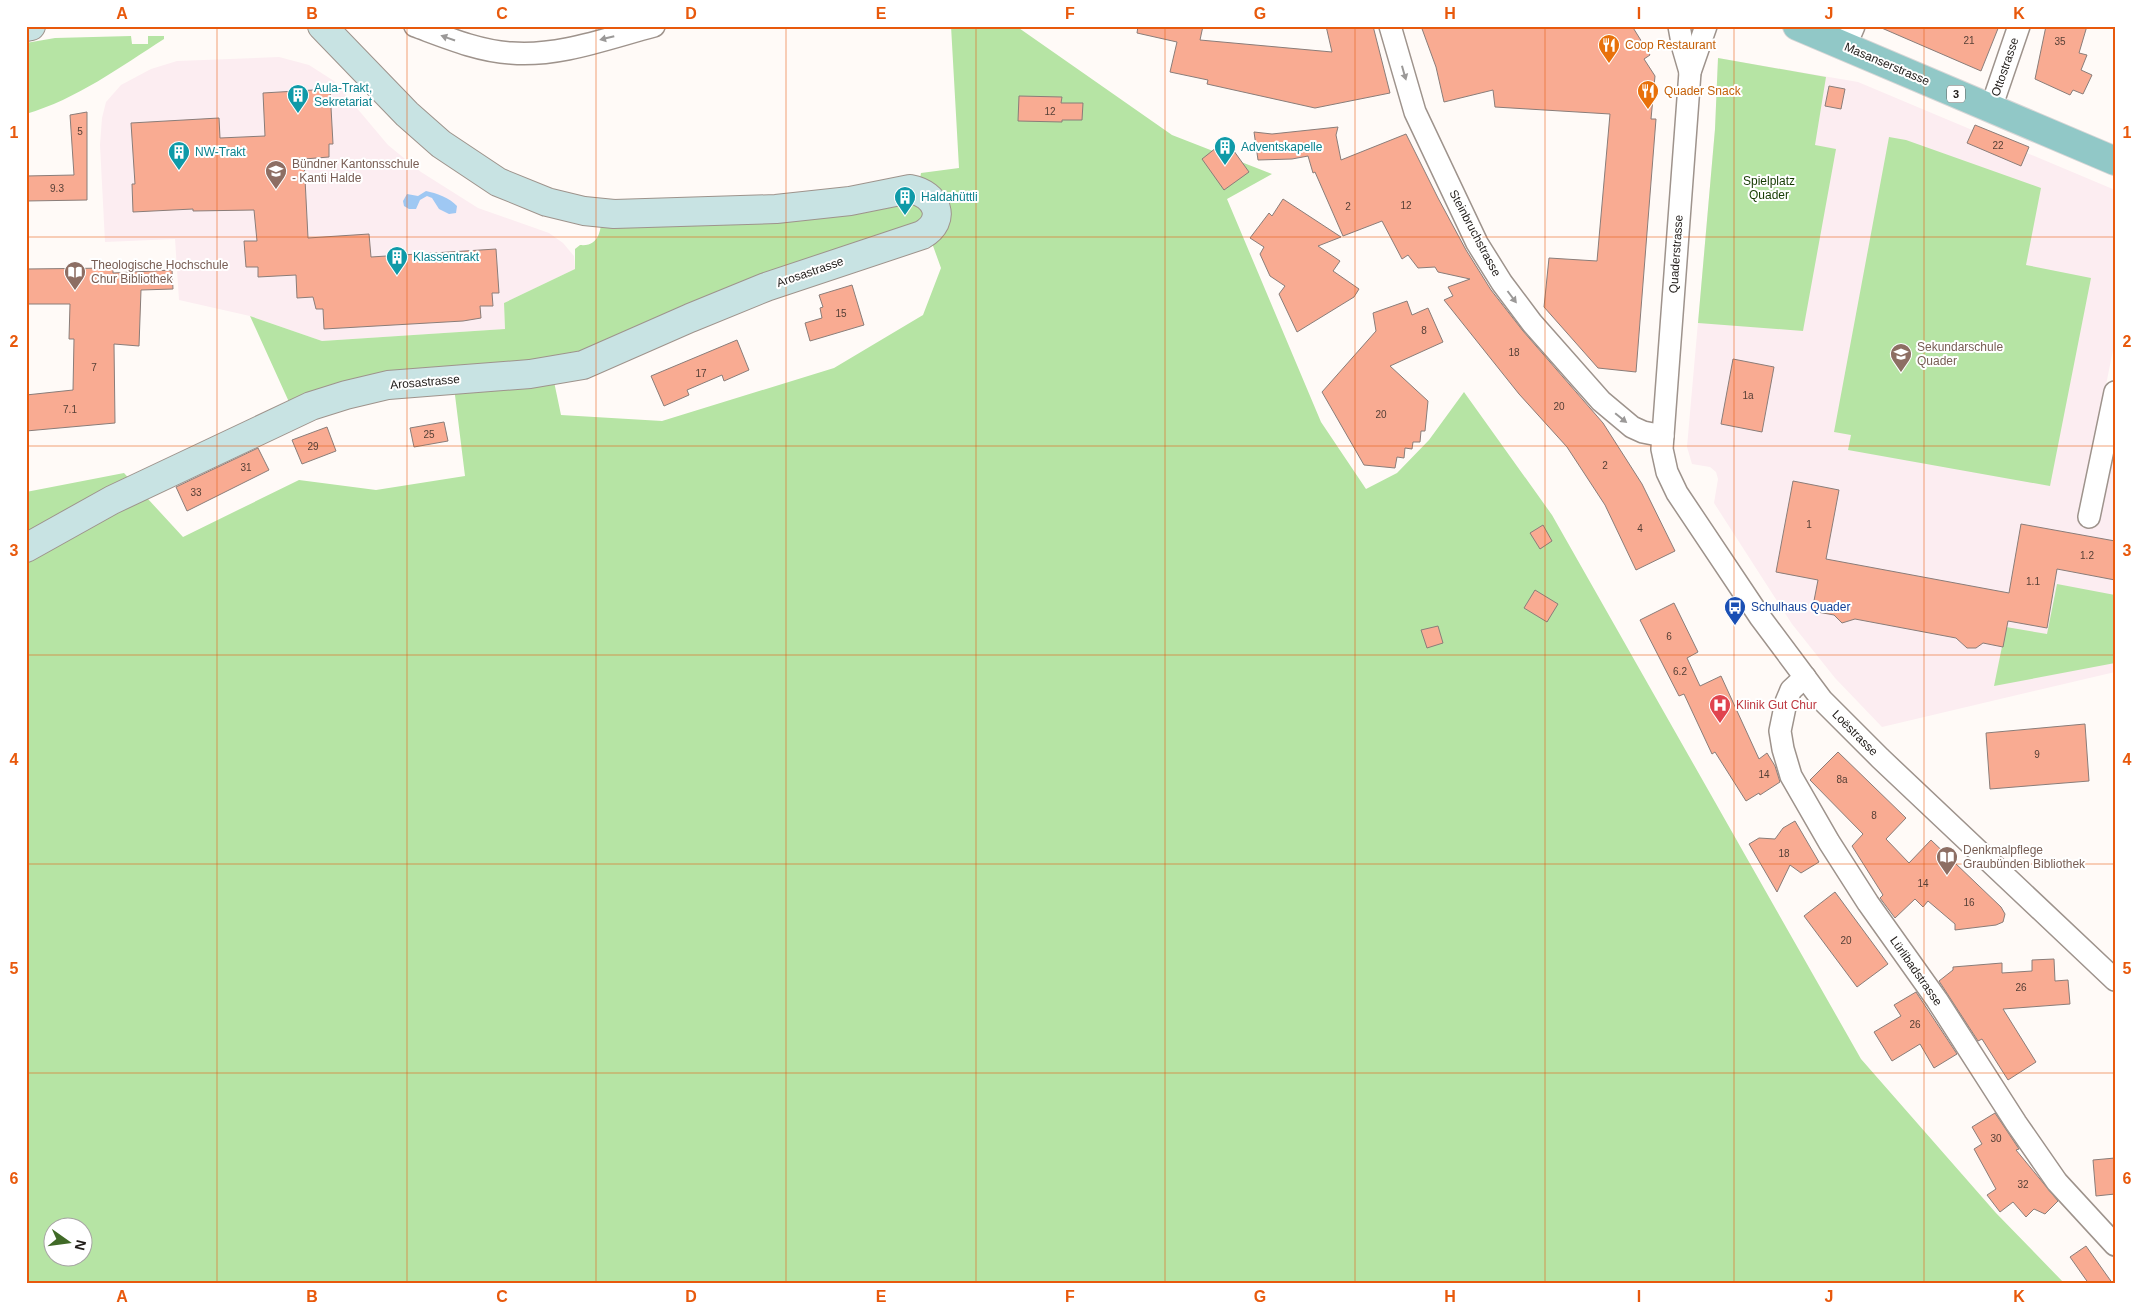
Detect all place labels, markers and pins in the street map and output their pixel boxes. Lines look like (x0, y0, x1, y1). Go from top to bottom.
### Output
restaurant icon: Coop Restaurant (1597, 33, 1621, 64)
place label: Coop Restaurant (1625, 38, 1716, 52)
restaurant icon: Quader Snack (1636, 79, 1660, 110)
place label: Aula-Trakt, Sekretariat (314, 81, 373, 109)
building icon: Aula-Trakt, Sekretariat (286, 83, 310, 114)
place label: Quader Snack (1664, 84, 1742, 98)
building icon: Adventskapelle (1213, 135, 1237, 166)
building icon: NW-Trakt (167, 140, 191, 171)
place label: Adventskapelle (1241, 140, 1323, 154)
place label: NW-Trakt (195, 145, 246, 159)
place label: Bündner Kantonsschule - Kanti Halde (292, 157, 420, 185)
school or university icon: Bündner Kantonsschule - Kanti Halde (264, 159, 288, 190)
building icon: Haldahüttli (893, 185, 917, 216)
place label: Haldahüttli (921, 190, 978, 204)
building icon: Klassentrakt (385, 245, 409, 276)
place label: Klassentrakt (413, 250, 480, 264)
place label: Theologische Hochschule Chur Bibliothek (91, 258, 229, 286)
library icon: Theologische Hochschule Chur Bibliothek (63, 260, 87, 291)
place label: Sekundarschule Quader (1917, 340, 2003, 368)
school or university icon: Sekundarschule Quader (1889, 342, 1913, 373)
bus stop icon: Schulhaus Quader (1723, 595, 1747, 626)
place label: Schulhaus Quader (1751, 600, 1850, 614)
hospital icon: Klinik Gut Chur (1708, 693, 1732, 724)
place label: Klinik Gut Chur (1736, 698, 1817, 712)
place label: Denkmalpflege Graubünden Bibliothek (1963, 843, 2086, 871)
library icon: Denkmalpflege Graubünden Bibliothek (1935, 845, 1959, 876)

